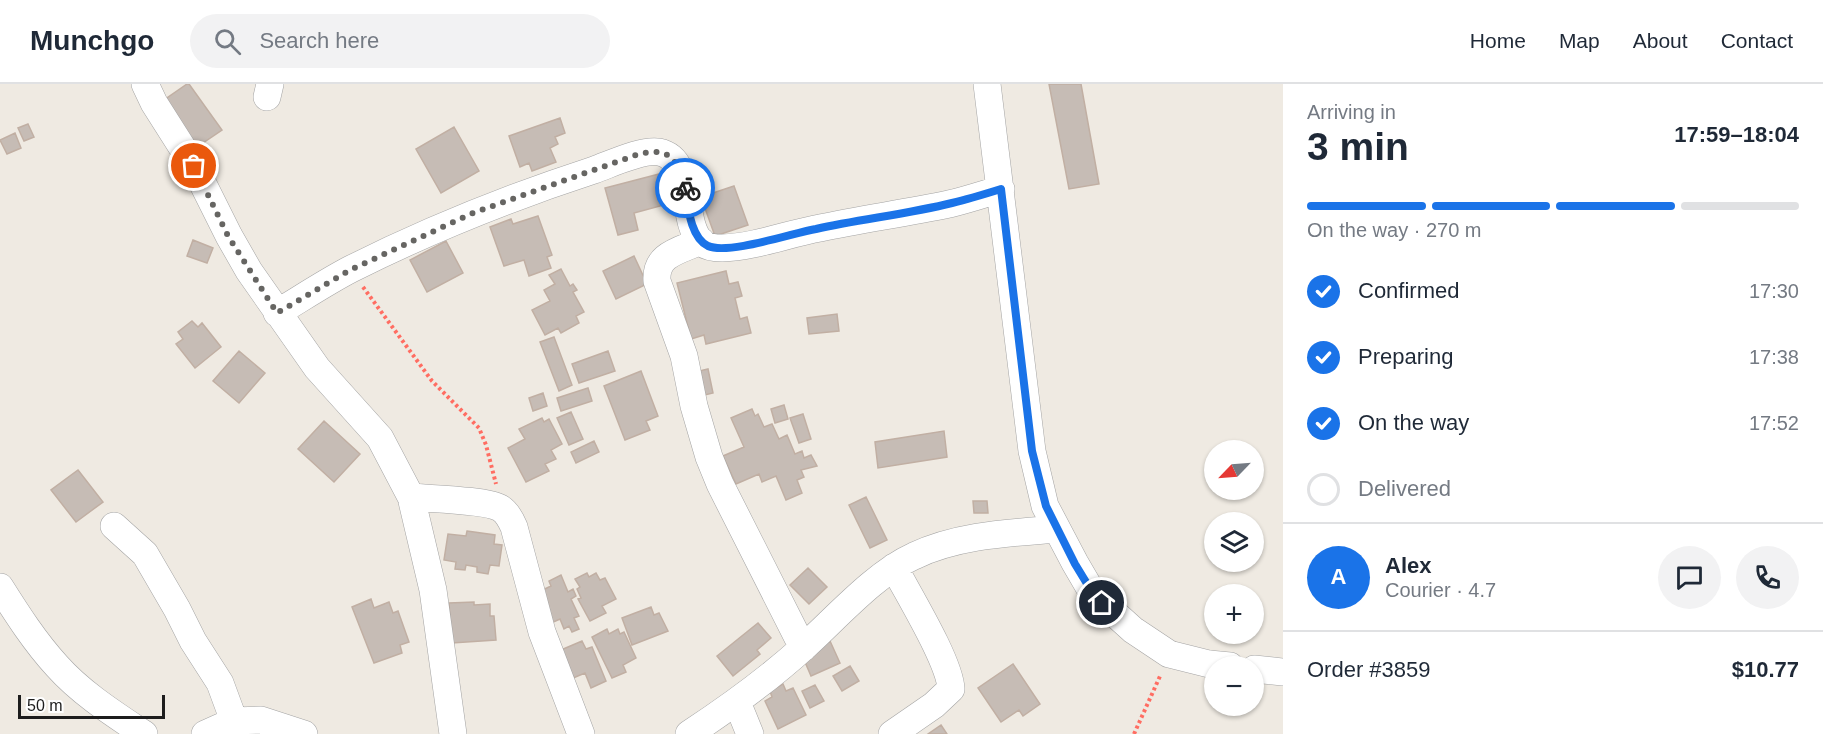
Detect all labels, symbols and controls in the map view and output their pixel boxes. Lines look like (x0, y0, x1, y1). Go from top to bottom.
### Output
search box (190, 14, 610, 68)
text: Munchgo (30, 25, 154, 56)
icon: search (211, 25, 244, 58)
text: Search here (259, 28, 379, 53)
text: Home (1470, 29, 1526, 52)
text: Map (1559, 29, 1600, 52)
text: About (1633, 29, 1688, 52)
text: Contact (1721, 29, 1793, 52)
text: Arriving in (1307, 101, 1396, 123)
text: 17:59–18:04 (1674, 122, 1799, 147)
text: 3 min (1307, 125, 1409, 168)
pin (168, 140, 219, 191)
icon: bag (177, 149, 210, 182)
courier (655, 158, 715, 218)
icon: bike (669, 172, 702, 205)
text: On the way · 270 m (1307, 219, 1482, 241)
icon: check (1307, 275, 1340, 308)
text: Confirmed (1358, 278, 1459, 303)
text: 17:30 (1749, 280, 1799, 302)
icon: check (1307, 341, 1340, 374)
text: Preparing (1358, 344, 1453, 369)
text: 17:38 (1749, 346, 1799, 368)
icon: check (1307, 407, 1340, 440)
text: On the way (1358, 410, 1469, 435)
text: 17:52 (1749, 412, 1799, 434)
north arrow (1204, 440, 1264, 500)
map controls (1204, 440, 1264, 716)
text: Delivered (1358, 476, 1451, 501)
button: layers (1204, 512, 1264, 572)
button: chat (1658, 546, 1721, 609)
button: phone (1736, 546, 1799, 609)
text: Alex (1385, 553, 1431, 578)
text: A (1331, 564, 1346, 589)
pin (1076, 577, 1127, 628)
text: Courier · 4.7 (1385, 579, 1496, 601)
button: + (1204, 584, 1264, 644)
icon: home (1085, 586, 1118, 619)
button: − (1204, 656, 1264, 716)
text: Order #3859 (1307, 657, 1431, 682)
text: $10.77 (1732, 657, 1799, 682)
scale bar (18, 692, 165, 720)
text: 50 m (27, 697, 63, 714)

